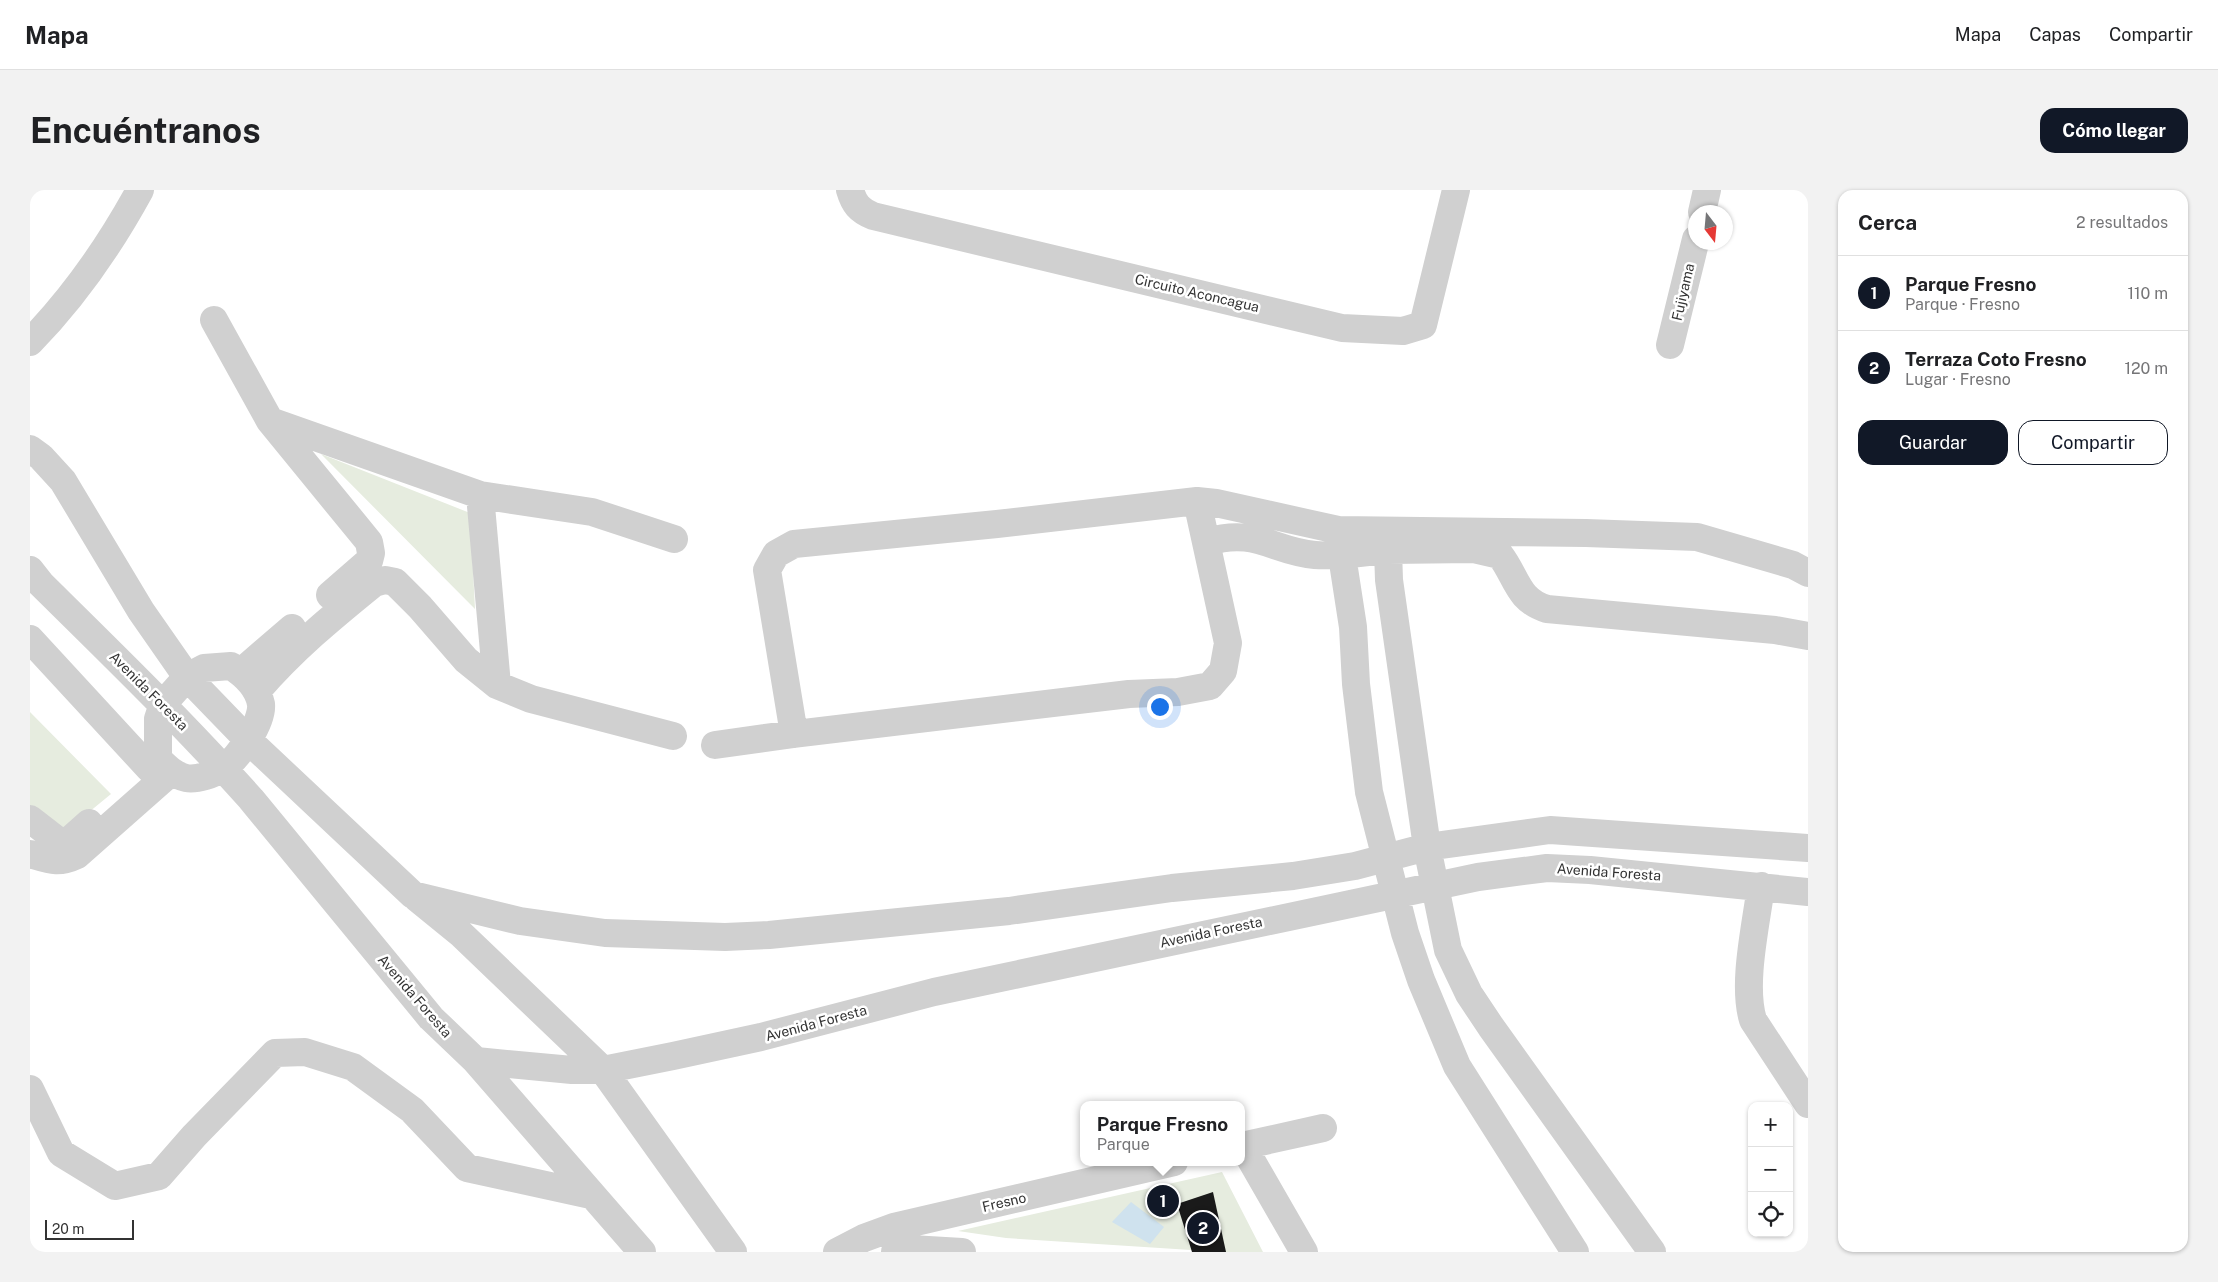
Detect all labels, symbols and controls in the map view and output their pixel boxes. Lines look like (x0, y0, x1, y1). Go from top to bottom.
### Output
text: Mapa (25, 21, 89, 49)
text: Mapa (1955, 24, 2001, 45)
text: Capas (2029, 24, 2081, 45)
text: Compartir (2109, 24, 2193, 45)
button: Cómo llegar (2040, 108, 2188, 153)
text: Encuéntranos (30, 110, 261, 151)
north arrow (1688, 205, 1733, 250)
text: Cerca (1858, 210, 1917, 235)
text: 2 resultados (2076, 213, 2168, 232)
street label: Fujiyama (1669, 262, 1697, 322)
street label: Circuito Aconcagua (1133, 271, 1261, 315)
text: Parque Fresno (1905, 273, 2036, 295)
text: 1 (1871, 284, 1877, 303)
text: 110 m (2127, 284, 2168, 303)
text: Parque · Fresno (1905, 295, 2020, 314)
text: Terraza Coto Fresno (1905, 348, 2087, 370)
text: 2 (1869, 359, 1879, 378)
text: 120 m (2124, 359, 2168, 378)
text: Lugar · Fresno (1905, 370, 2011, 389)
button: Guardar (1858, 420, 2008, 465)
button: Compartir (2018, 420, 2168, 465)
street label: Avenida Foresta (106, 648, 192, 734)
your location (1147, 694, 1173, 720)
street label: Avenida Foresta (1556, 860, 1662, 884)
street label: Avenida Foresta (1158, 913, 1264, 951)
street label: Avenida Foresta (375, 951, 455, 1041)
street label: Avenida Foresta (764, 1002, 868, 1044)
popup (1080, 1101, 1245, 1166)
map controls (1748, 1102, 1793, 1237)
button: + (1748, 1102, 1793, 1147)
text: Parque Fresno (1097, 1113, 1228, 1135)
text: Parque (1097, 1135, 1150, 1154)
button: − (1748, 1147, 1793, 1192)
pin: 1 (1147, 1182, 1179, 1220)
street label: Fresno (980, 1189, 1028, 1215)
button: locate (1748, 1192, 1793, 1237)
pin: 2 (1187, 1209, 1219, 1247)
scale bar (45, 1217, 134, 1240)
text: 20 m (52, 1221, 84, 1237)

